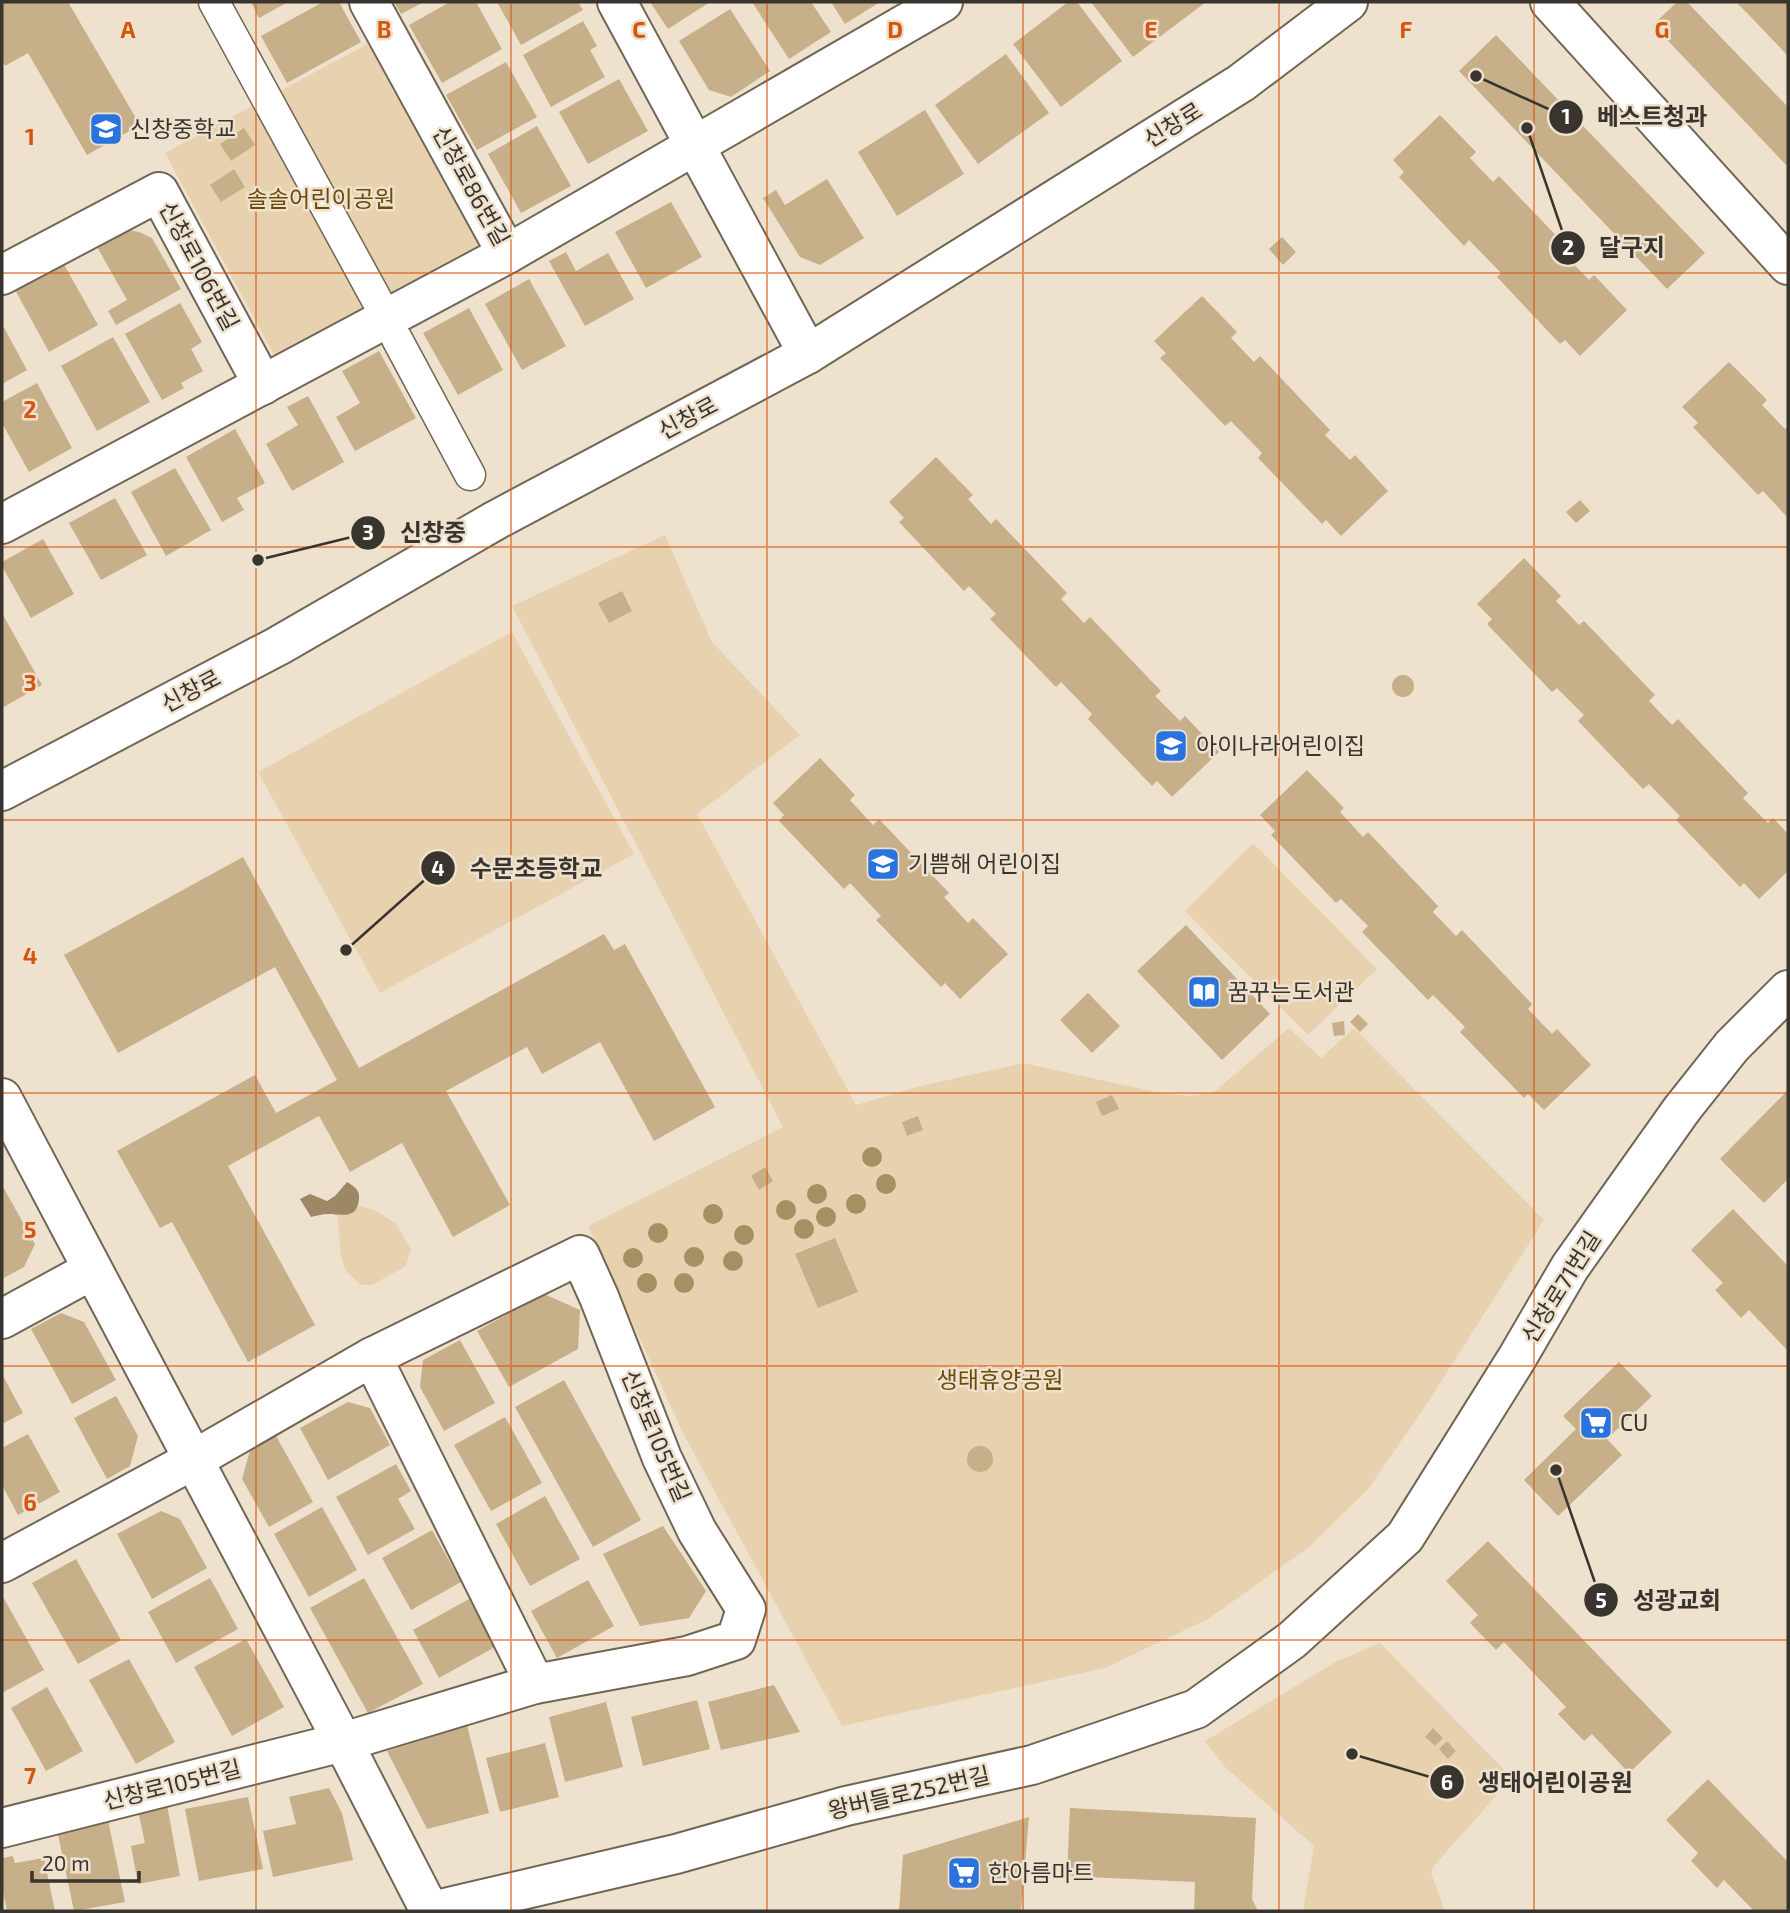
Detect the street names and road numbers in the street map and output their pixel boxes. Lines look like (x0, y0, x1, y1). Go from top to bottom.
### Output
street label: 신창로 (1138, 95, 1207, 153)
street label: 신창로86번길 (427, 121, 516, 250)
street label: 신창로106번길 (154, 196, 246, 335)
street label: 신창로 (653, 390, 722, 444)
street label: 신창로 (156, 663, 225, 717)
street label: 신창로71번길 (1515, 1225, 1606, 1348)
street label: 신창로105번길 (616, 1365, 697, 1506)
street label: 신창로105번길 (100, 1753, 244, 1815)
street label: 왕버들로252번길 (825, 1760, 992, 1824)

